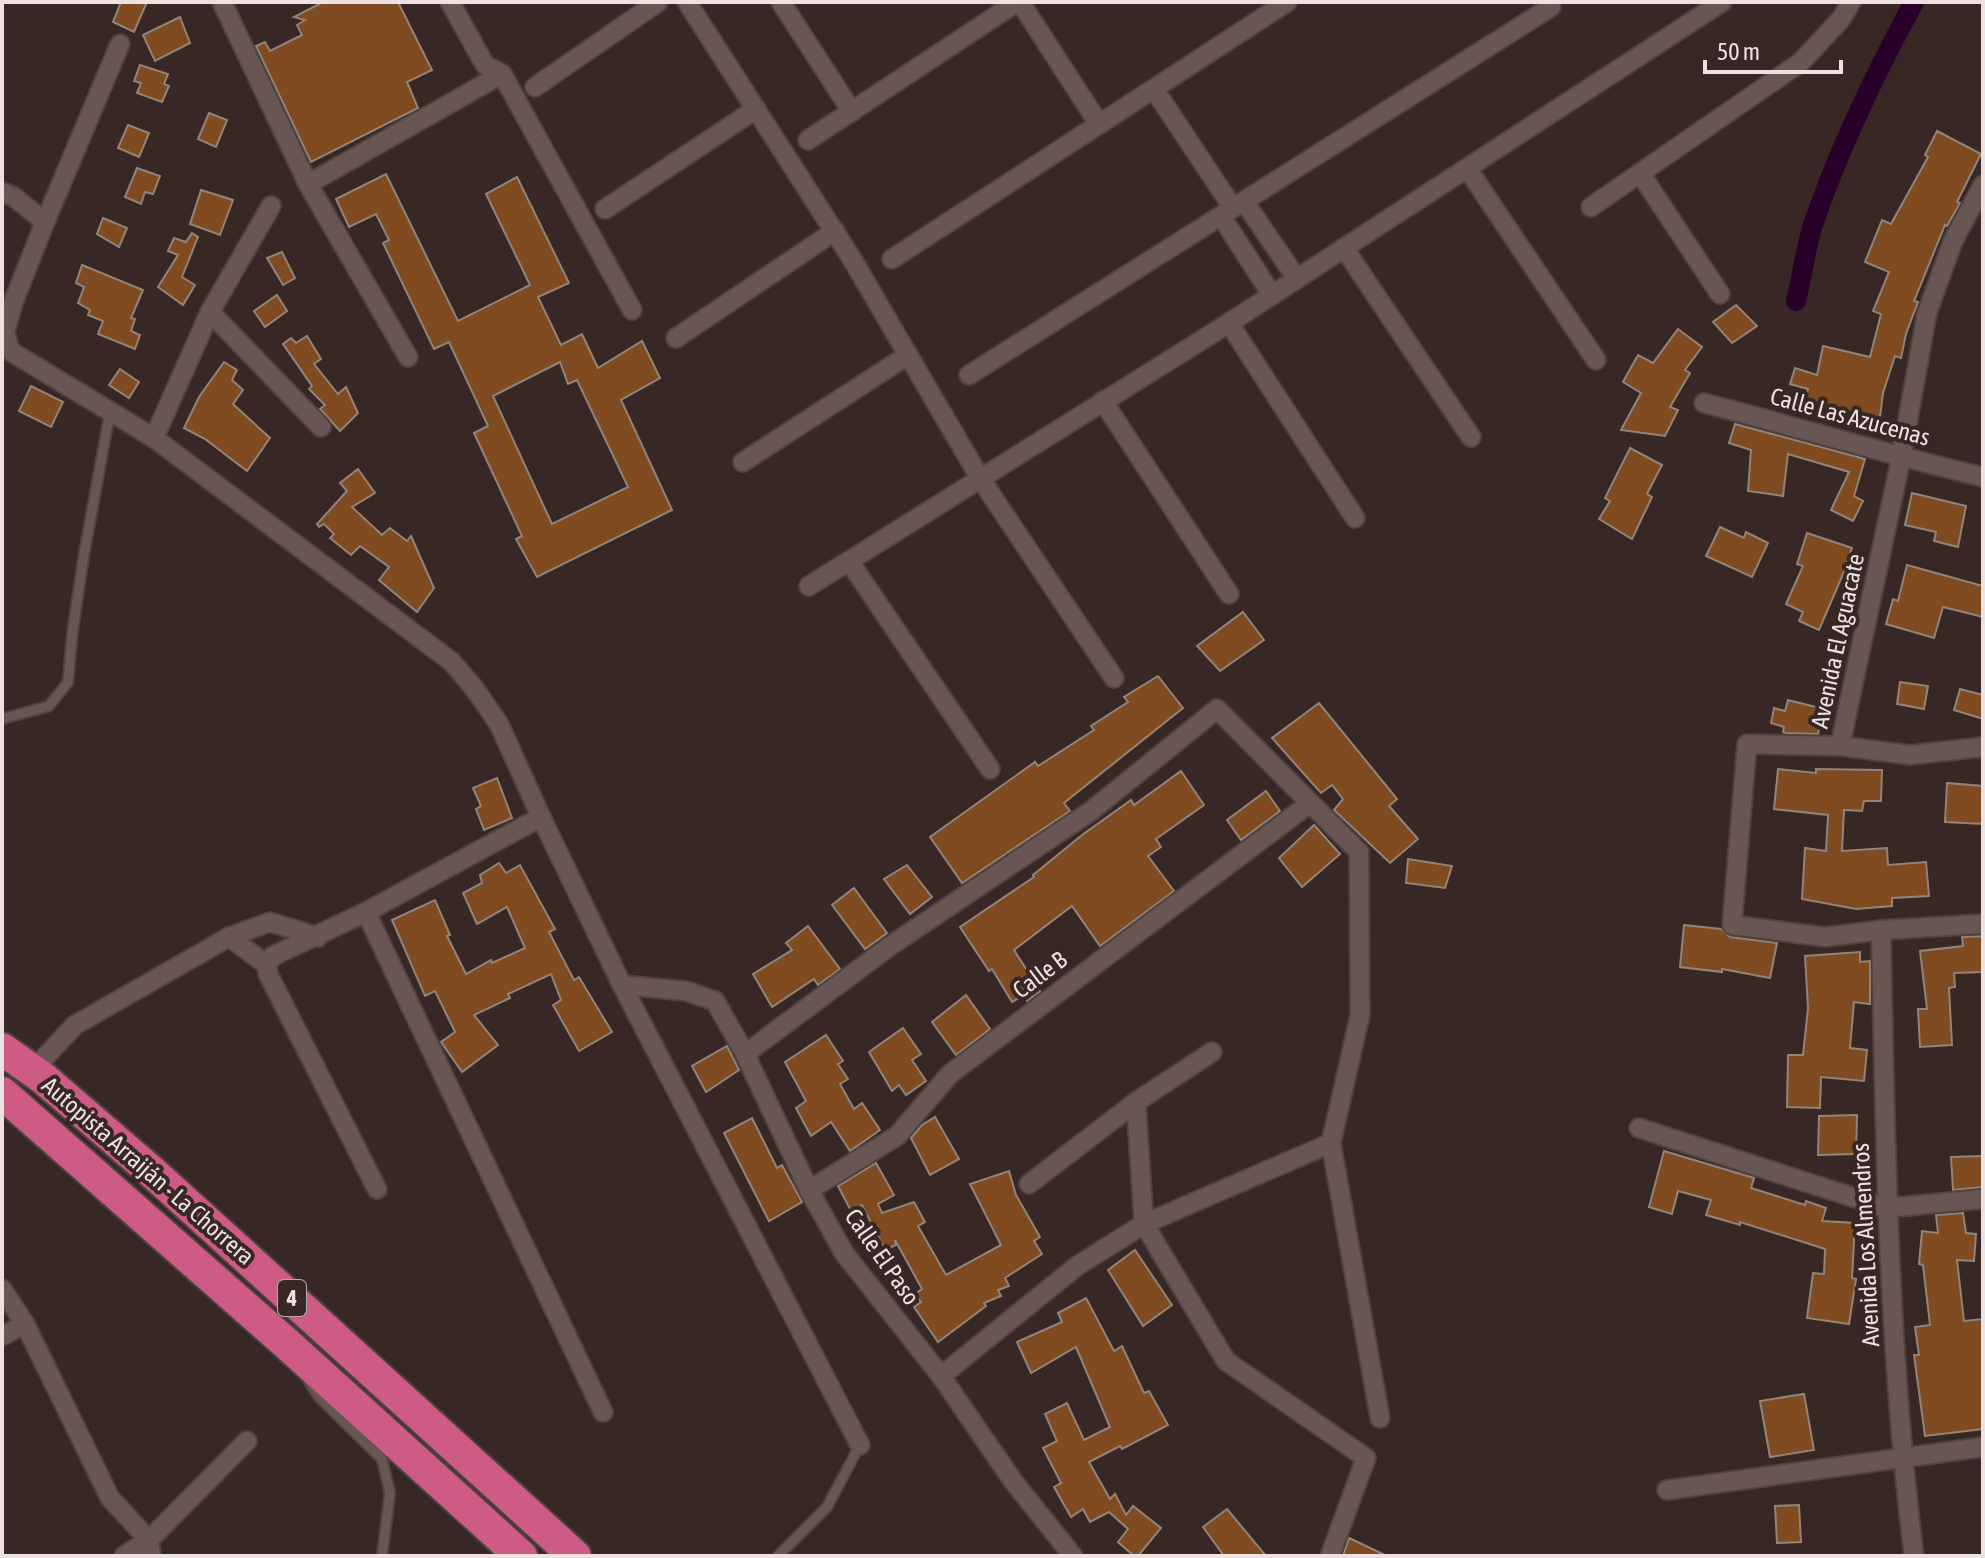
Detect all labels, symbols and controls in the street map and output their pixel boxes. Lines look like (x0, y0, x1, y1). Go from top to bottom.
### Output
scale bar (1705, 24, 1841, 74)
text: 50 m (1717, 38, 1760, 65)
street label: Calle Las Azucenas (1767, 382, 1933, 451)
street label: Avenida El Aguacate (1806, 551, 1869, 731)
street label: Calle B (1008, 945, 1072, 1003)
street label: Autopista Arraiján - La Chorrera (37, 1071, 260, 1270)
street label: Avenida Los Almendros (1847, 1143, 1884, 1347)
street label: Calle El Paso (840, 1204, 925, 1310)
road number: 4 (278, 1280, 306, 1316)

